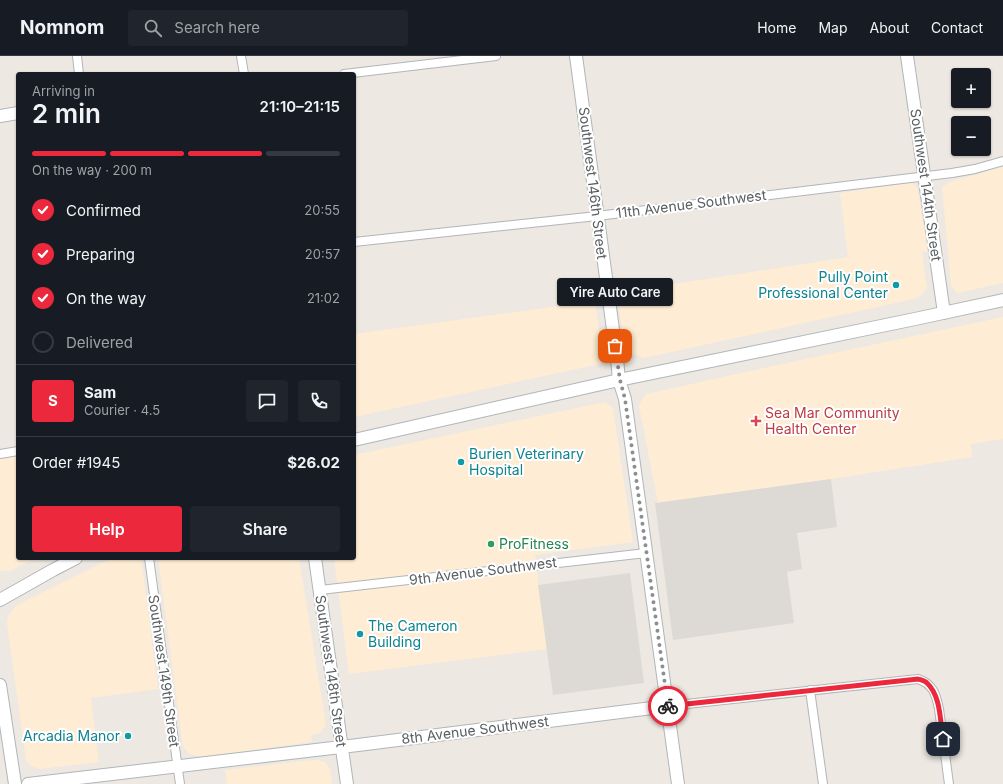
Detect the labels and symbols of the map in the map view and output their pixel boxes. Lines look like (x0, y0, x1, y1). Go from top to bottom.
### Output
street label: Southwest 146th Street (576, 106, 611, 261)
street label: Southwest 144th Street (907, 108, 946, 263)
street label: 11th Avenue Southwest (615, 186, 768, 221)
place label: Pully Point Professional Center (758, 268, 888, 301)
callout: Yire Auto Care (557, 278, 673, 306)
marker: Pully Point Professional Center (891, 280, 901, 290)
pin (598, 329, 632, 363)
place label: Sea Mar Community Health Center (765, 404, 900, 437)
marker: Sea Mar Community Health Center (750, 415, 762, 427)
place label: Burien Veterinary Hospital (469, 445, 584, 478)
marker: Burien Veterinary Hospital (456, 457, 466, 467)
place label: ProFitness (499, 535, 569, 552)
marker: ProFitness (486, 539, 496, 549)
street label: 9th Avenue Southwest (408, 553, 558, 588)
street label: Southwest 149th Street (145, 594, 184, 749)
street label: Southwest 148th Street (312, 594, 351, 749)
place label: The Cameron Building (368, 617, 458, 650)
marker: The Cameron Building (355, 629, 365, 639)
courier (648, 686, 688, 726)
street label: 8th Avenue Southwest (400, 712, 550, 747)
pin (926, 722, 960, 756)
place label: Arcadia Manor (23, 727, 120, 744)
marker: Arcadia Manor (123, 731, 133, 741)

